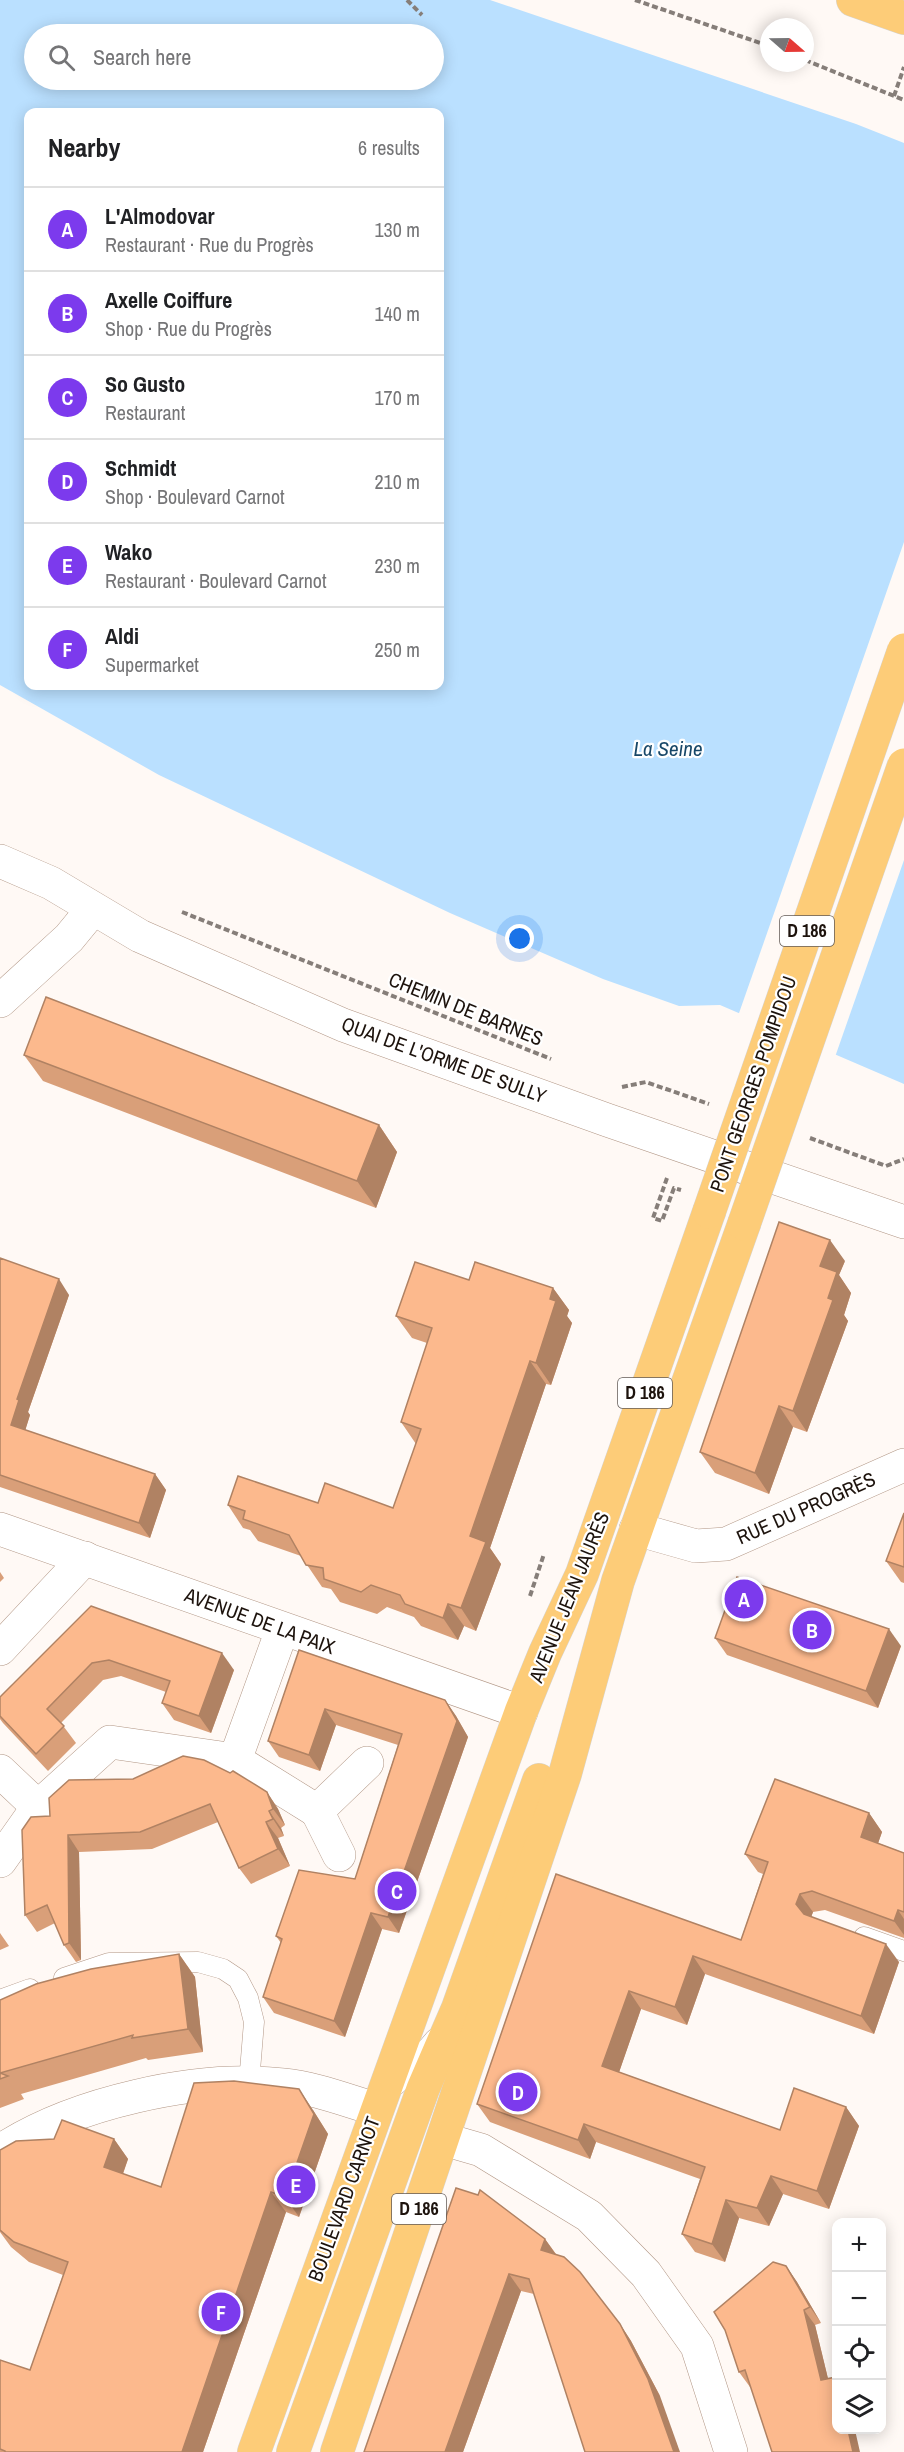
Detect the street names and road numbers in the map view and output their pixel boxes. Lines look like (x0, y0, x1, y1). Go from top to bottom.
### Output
road number: D 186 (780, 916, 834, 946)
street label: CHEMIN DE BARNES (385, 965, 547, 1052)
street label: PONT GEORGES POMPIDOU (703, 972, 802, 1195)
street label: QUAI DE L'ORME DE SULLY (338, 1010, 550, 1109)
road number: D 186 (618, 1378, 672, 1408)
street label: RUE DU PROGRÈS (732, 1465, 880, 1550)
street label: AVENUE JEAN JAURÈS (522, 1507, 615, 1687)
street label: AVENUE DE LA PAIX (180, 1580, 339, 1660)
street label: BOULEVARD CARNOT (301, 2113, 386, 2285)
road number: D 186 (392, 2194, 446, 2224)

